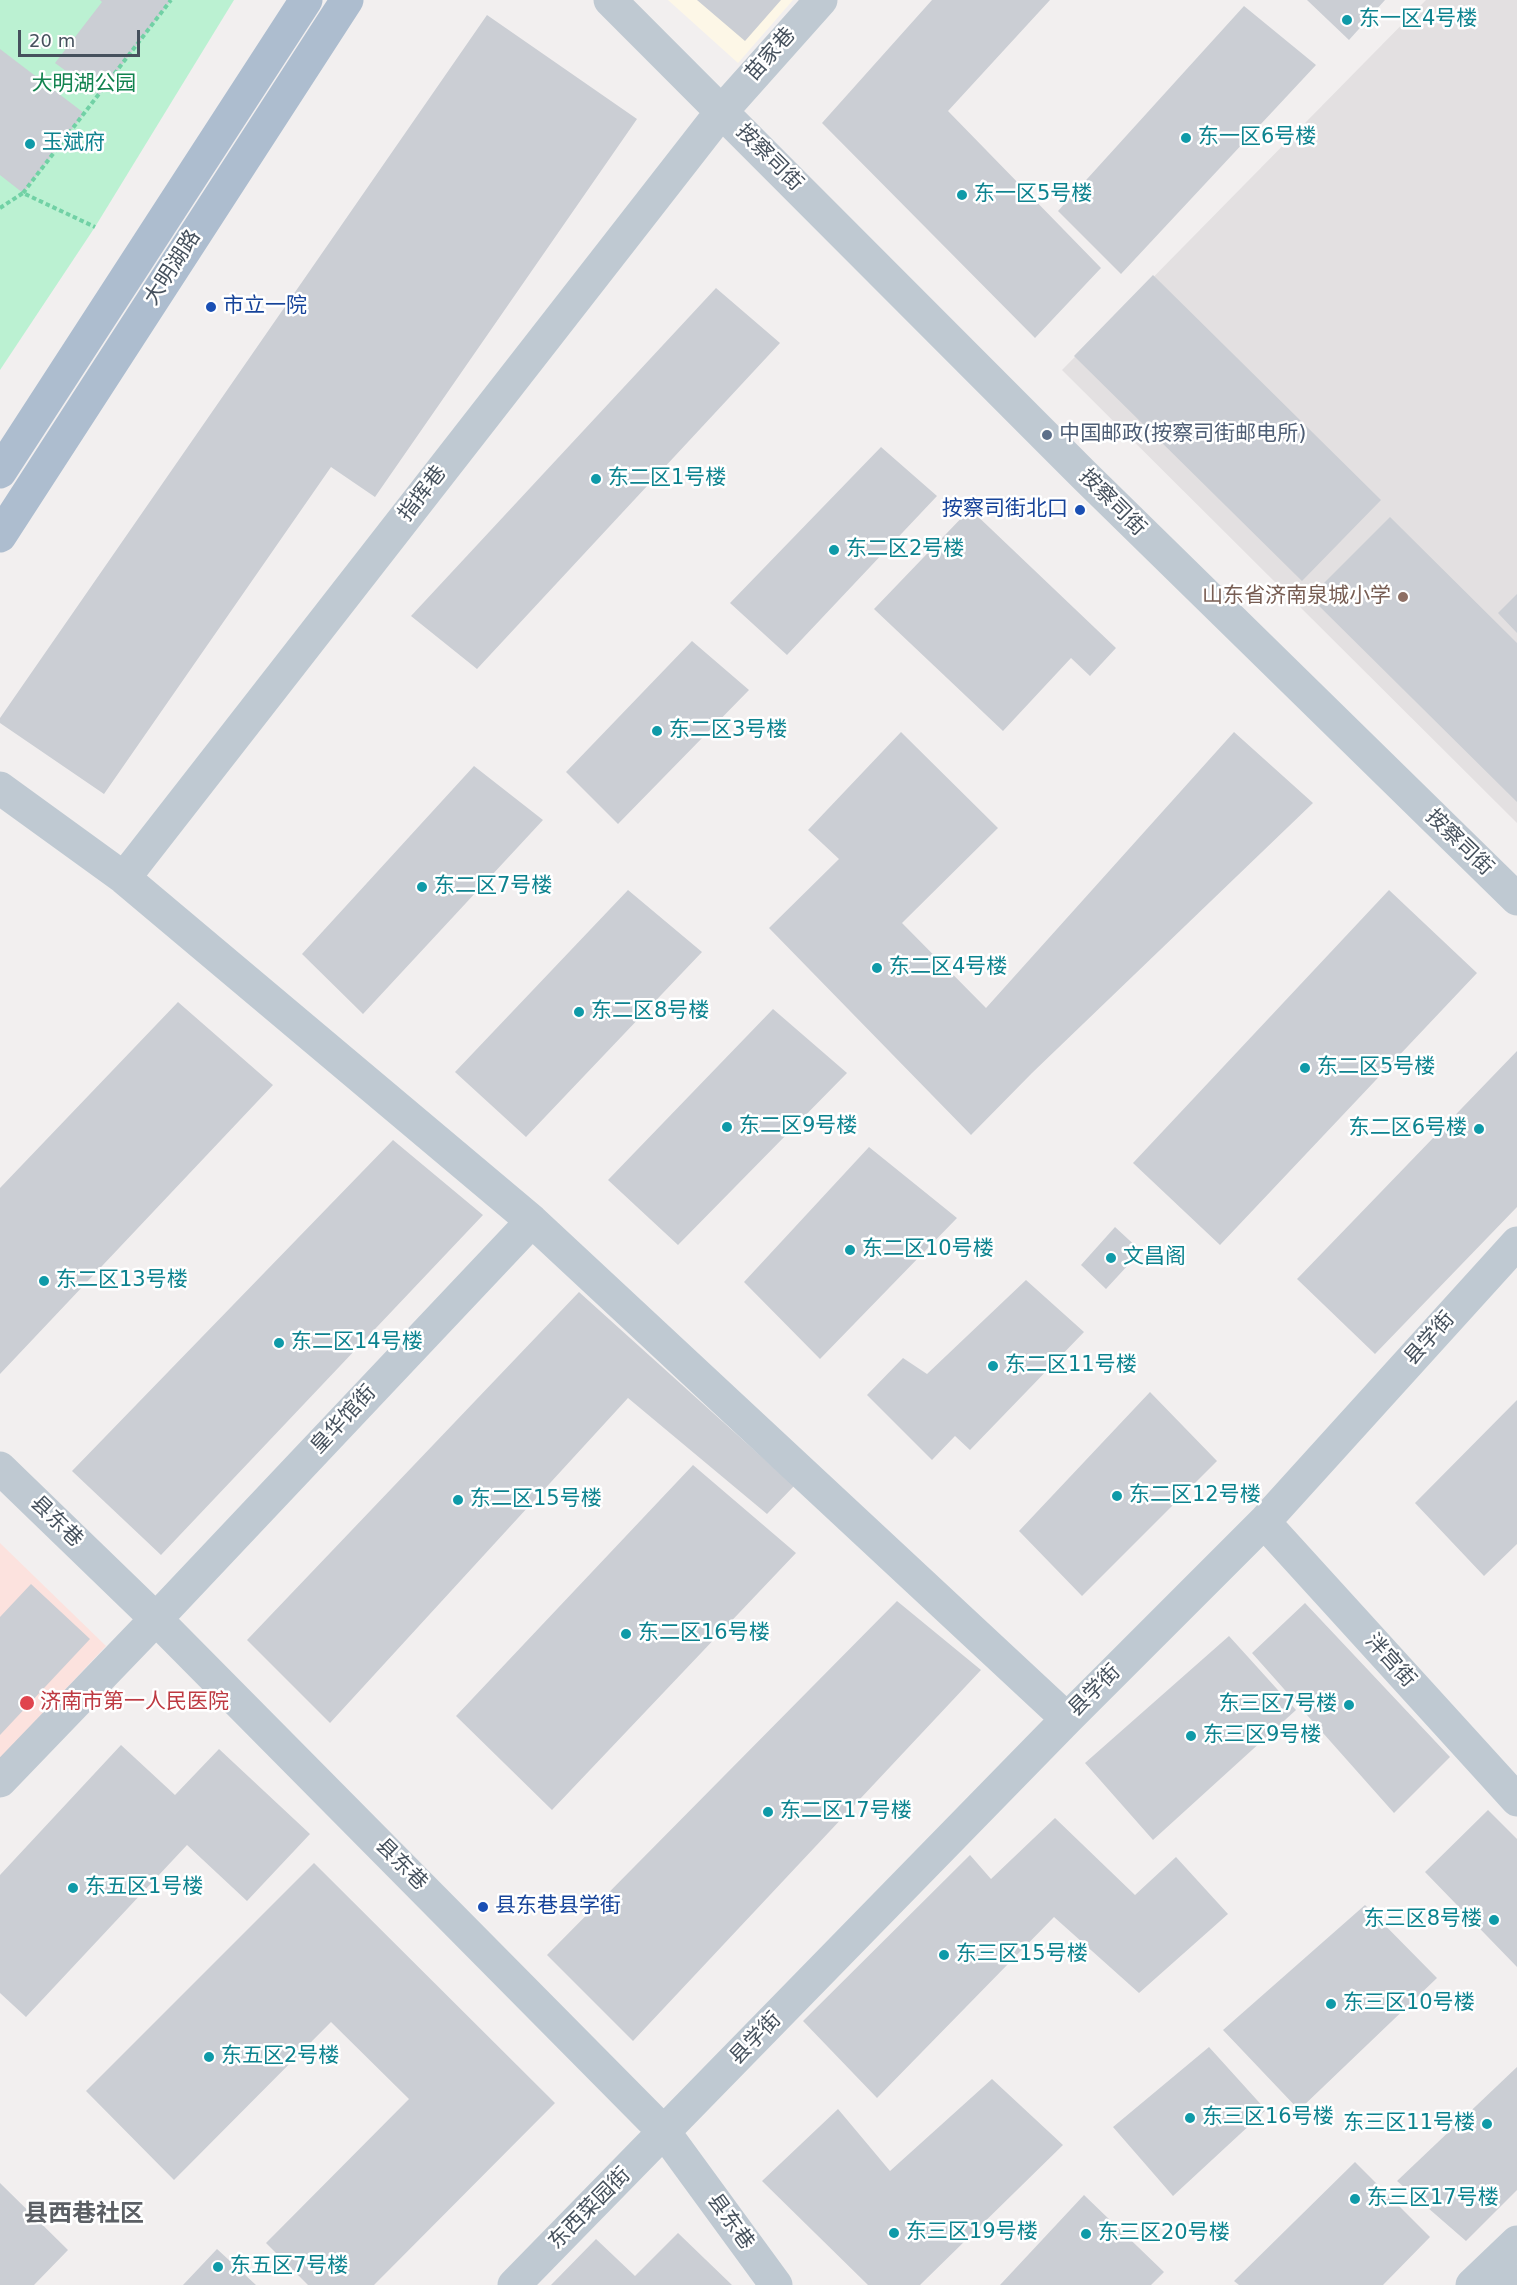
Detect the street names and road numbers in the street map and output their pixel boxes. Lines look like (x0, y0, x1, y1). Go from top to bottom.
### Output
street label: 苗家巷 (741, 23, 801, 87)
street label: 按察司街 (730, 119, 808, 197)
street label: 大明湖路 (140, 226, 206, 310)
street label: 指挥巷 (394, 461, 452, 527)
street label: 按察司街 (1073, 464, 1151, 542)
street label: 按察司街 (1420, 805, 1498, 881)
street label: 县学街 (1400, 1307, 1460, 1371)
street label: 皇华馆街 (306, 1381, 382, 1459)
street label: 县东巷 (25, 1491, 87, 1553)
street label: 泮宫街 (1360, 1629, 1420, 1693)
street label: 县学街 (1064, 1660, 1126, 1722)
street label: 县东巷 (370, 1834, 432, 1896)
street label: 县学街 (725, 2008, 787, 2070)
street label: 东西菜园街 (544, 2163, 636, 2255)
street label: 县东巷 (701, 2189, 759, 2255)

